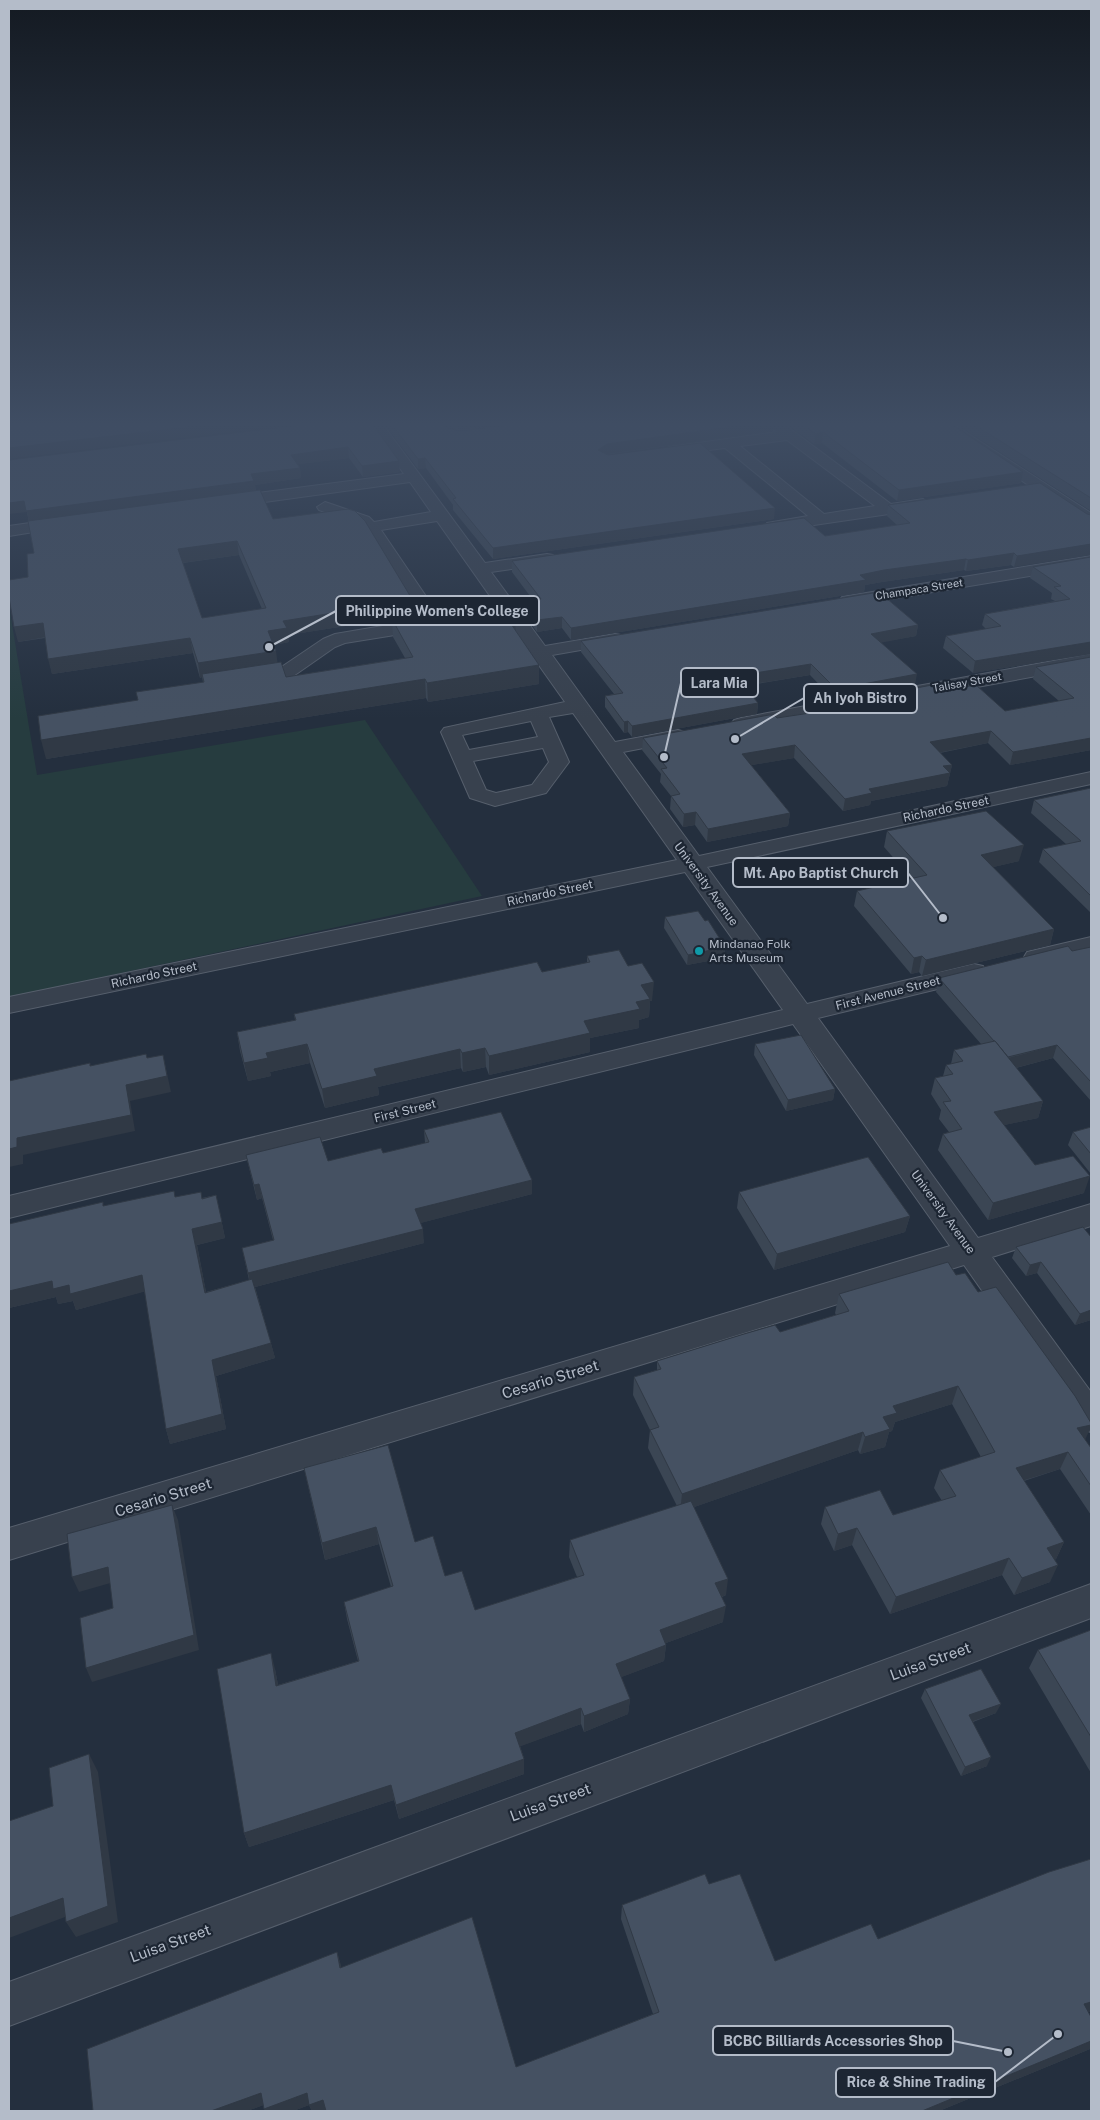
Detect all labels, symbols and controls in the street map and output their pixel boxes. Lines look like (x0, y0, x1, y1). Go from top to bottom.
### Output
street label: Champaca Street (874, 576, 964, 602)
callout: Philippine Women's College (336, 596, 539, 625)
text: Philippine Women's College (345, 603, 529, 619)
callout: Lara Mia (681, 668, 758, 697)
street label: Talisay Street (931, 670, 1003, 694)
text: Lara Mia (690, 675, 748, 691)
callout: Ah Iyoh Bistro (804, 684, 917, 713)
text: Ah Iyoh Bistro (813, 690, 907, 706)
street label: Richardo Street (902, 793, 991, 825)
street label: University Avenue (671, 839, 741, 929)
callout: Mt. Apo Baptist Church (733, 858, 908, 887)
text: Mt. Apo Baptist Church (743, 865, 899, 881)
street label: Richardo Street (506, 877, 595, 909)
place label: Mindanao Folk Arts Museum (709, 937, 791, 965)
marker: Mindanao Folk Arts Museum (693, 945, 705, 957)
street label: Richardo Street (110, 959, 199, 991)
street label: First Avenue Street (834, 973, 942, 1013)
street label: First Street (373, 1096, 438, 1125)
street label: University Avenue (908, 1167, 978, 1257)
street label: Cesario Street (500, 1356, 600, 1402)
street label: Cesario Street (113, 1474, 213, 1520)
street label: Luisa Street (887, 1638, 973, 1683)
street label: Luisa Street (507, 1779, 593, 1824)
street label: Luisa Street (127, 1920, 213, 1965)
callout: BCBC Billiards Accessories Shop (713, 2026, 953, 2055)
text: BCBC Billiards Accessories Shop (723, 2033, 943, 2049)
callout: Rice & Shine Trading (836, 2068, 995, 2097)
text: Rice & Shine Trading (846, 2074, 986, 2090)

